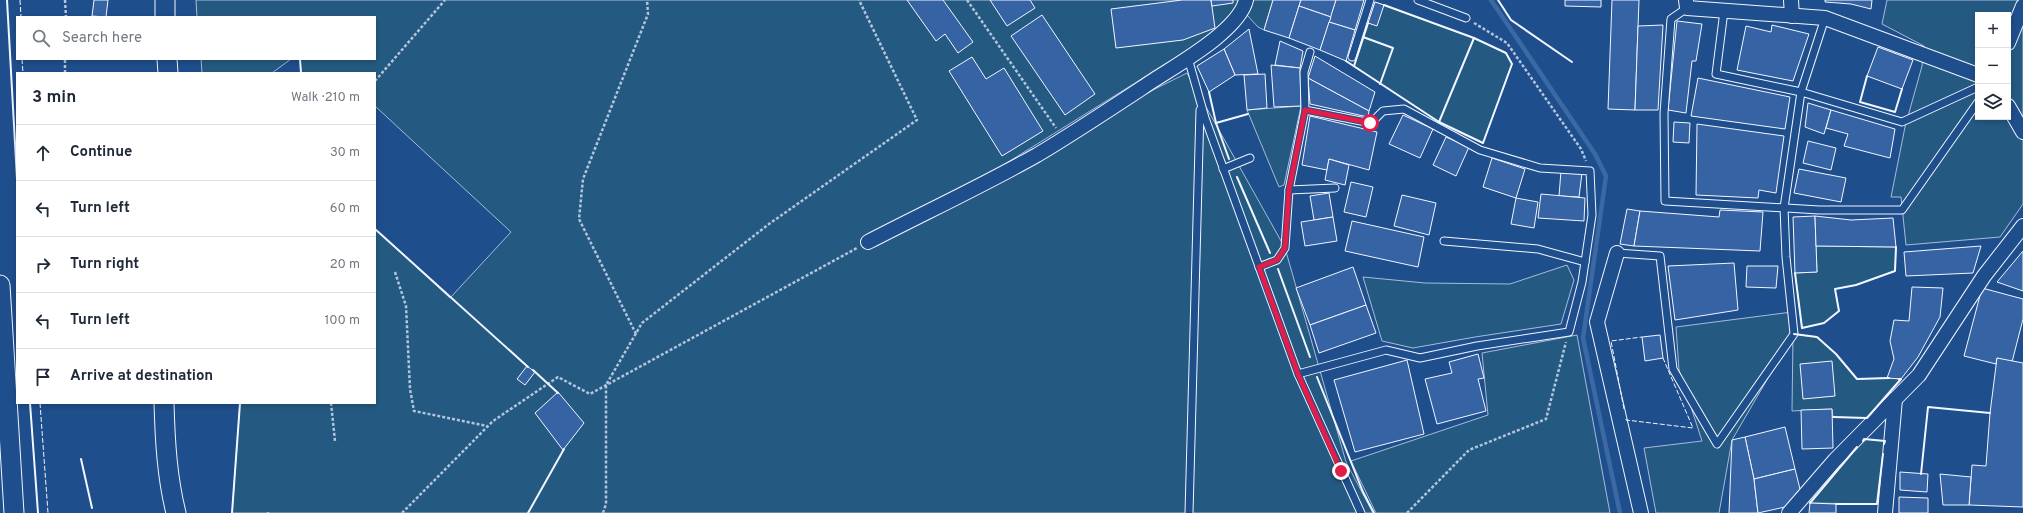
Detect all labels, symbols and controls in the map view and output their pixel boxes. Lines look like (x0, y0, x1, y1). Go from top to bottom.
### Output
map controls (1975, 12, 2011, 120)
button: + (1975, 12, 2011, 48)
search box (16, 16, 376, 60)
icon: search (30, 27, 52, 49)
text: Search here (62, 29, 142, 48)
button: − (1975, 48, 2011, 84)
button: layers (1975, 84, 2011, 120)
text: 3 min (32, 87, 76, 109)
text: Walk · 210 m (291, 90, 360, 106)
route start (1361, 114, 1379, 132)
icon: ahead (32, 142, 54, 164)
text: Continue (70, 143, 132, 162)
text: 30 m (330, 145, 360, 161)
icon: left (32, 198, 54, 220)
text: Turn left (70, 199, 130, 218)
text: 60 m (330, 201, 360, 217)
icon: right (32, 254, 54, 276)
text: Turn right (70, 255, 139, 274)
text: 20 m (330, 257, 360, 273)
icon: left (32, 310, 54, 332)
text: Turn left (70, 311, 130, 330)
text: 100 m (324, 313, 360, 329)
icon: arrive (32, 366, 54, 388)
text: Arrive at destination (70, 367, 213, 386)
route end (1332, 462, 1350, 480)

